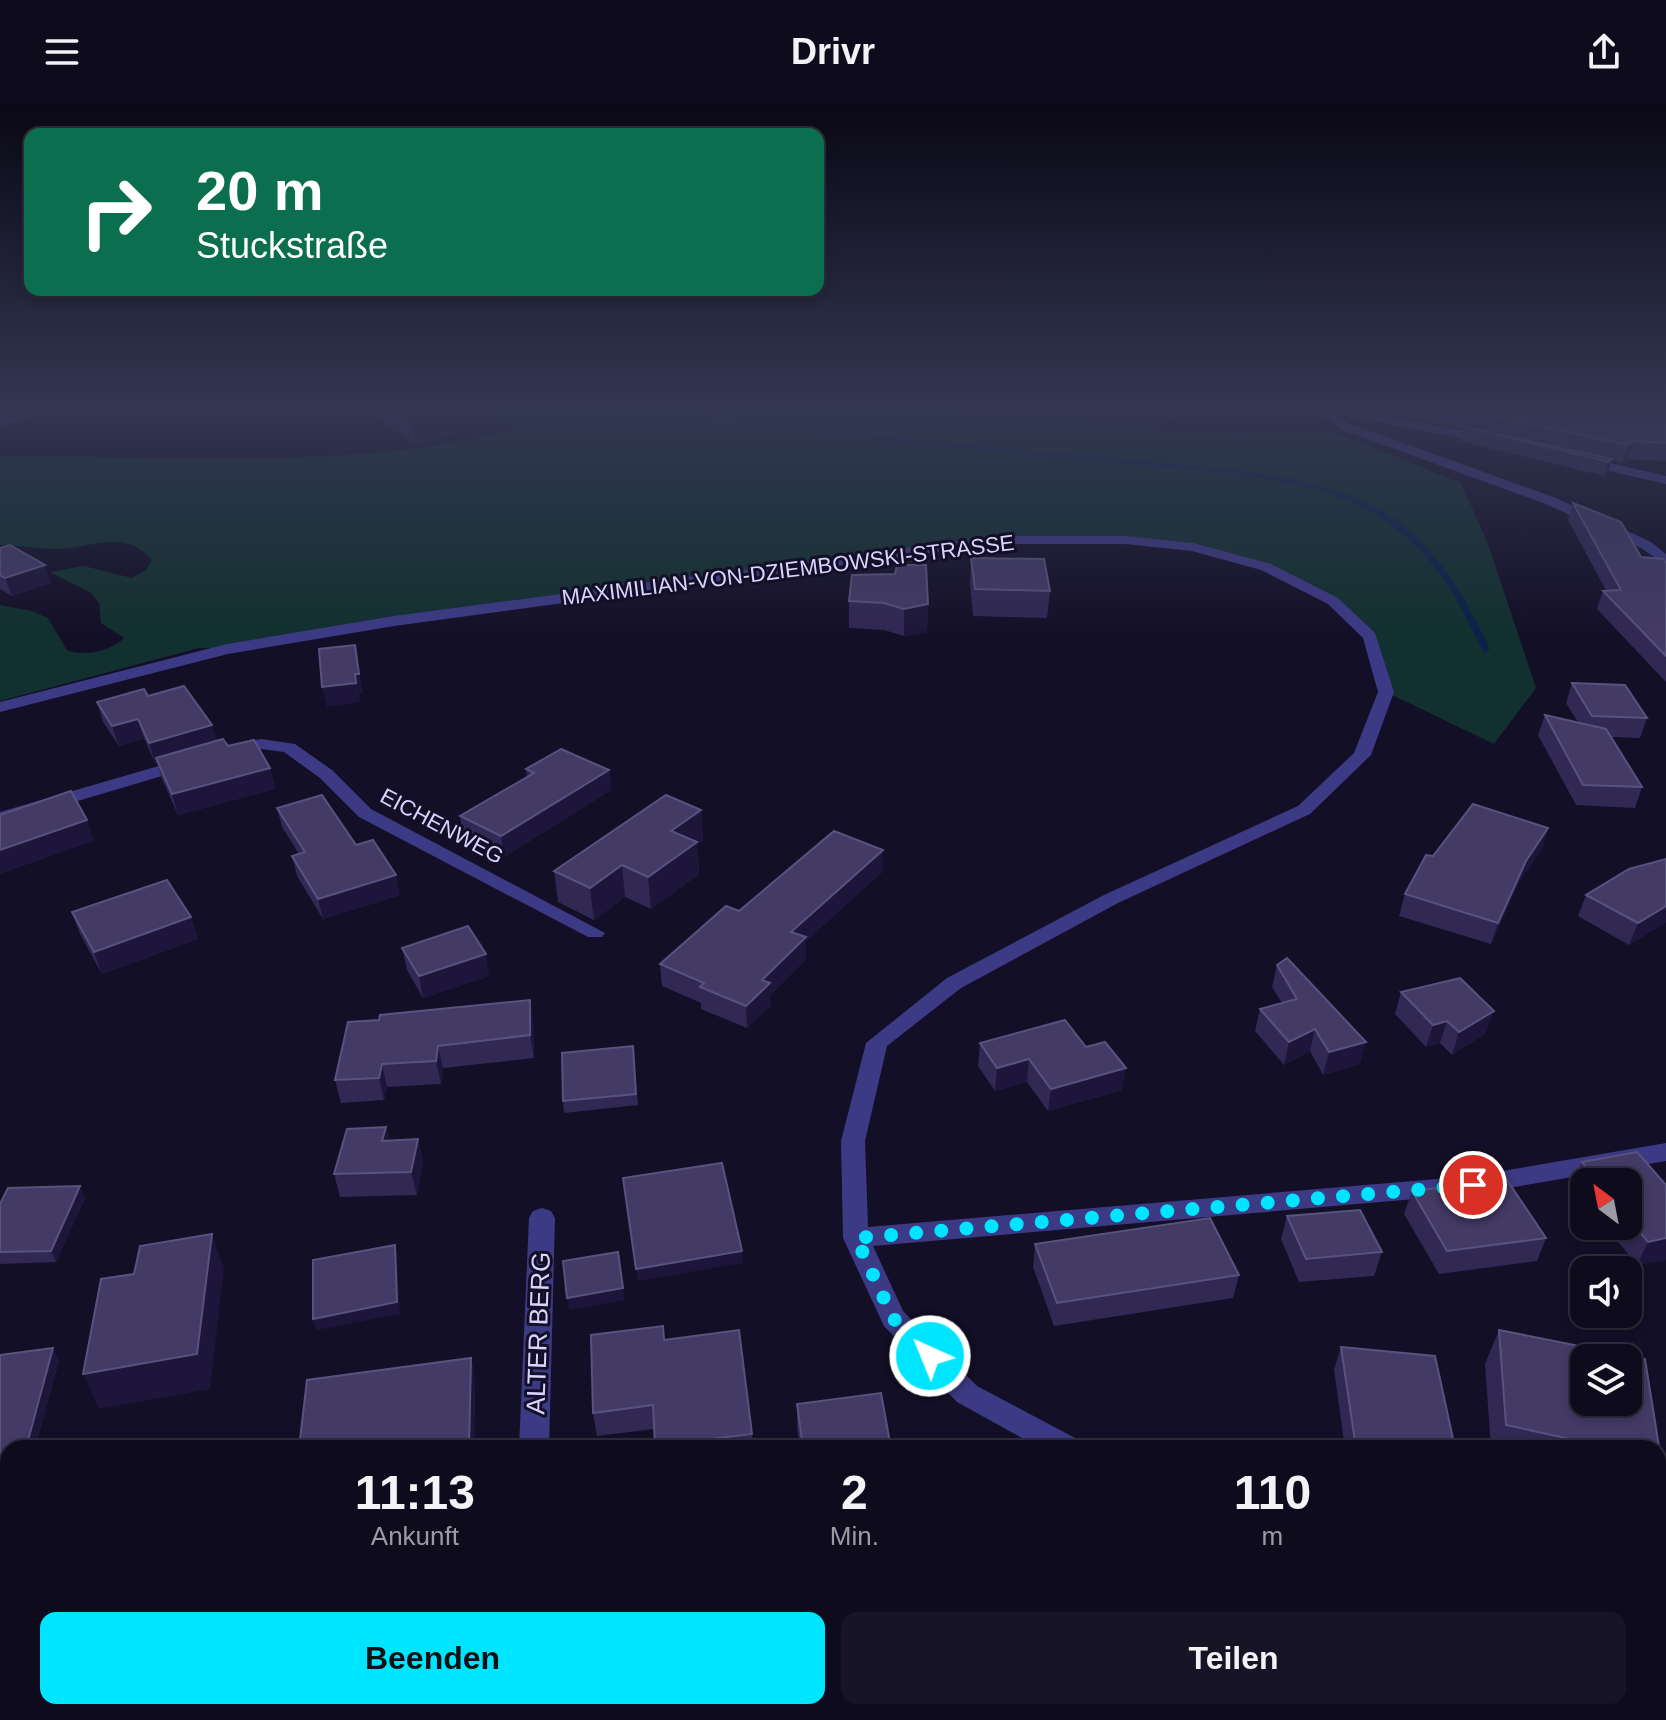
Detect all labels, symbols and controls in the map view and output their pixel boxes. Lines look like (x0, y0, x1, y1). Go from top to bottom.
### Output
icon: menu (40, 30, 84, 74)
icon: share (1582, 30, 1626, 74)
text: Drivr (791, 31, 875, 72)
text: 20 m (196, 159, 324, 222)
icon: right (64, 160, 168, 264)
text: Stuckstraße (196, 225, 388, 266)
street label: MAXIMILIAN-VON-DZIEMBOWSKI-STRASSE (560, 530, 1016, 610)
street label: EICHENWEG (376, 783, 508, 869)
pin (1439, 1151, 1507, 1219)
icon: arrive (1451, 1163, 1495, 1207)
north arrow (1570, 1168, 1642, 1240)
map controls (1570, 1168, 1642, 1416)
street label: ALTER BERG (520, 1251, 556, 1415)
button: sound (1570, 1256, 1642, 1328)
position arrow (888, 1314, 972, 1398)
button: layers (1570, 1344, 1642, 1416)
text: 11:13 (355, 1466, 475, 1519)
text: 2 (841, 1466, 868, 1519)
text: 110 (1234, 1466, 1311, 1519)
text: Ankunft (371, 1521, 459, 1551)
text: Min. (830, 1521, 879, 1551)
text: m (1262, 1521, 1283, 1551)
button: Beenden (40, 1612, 825, 1704)
button: Teilen (841, 1612, 1626, 1704)

